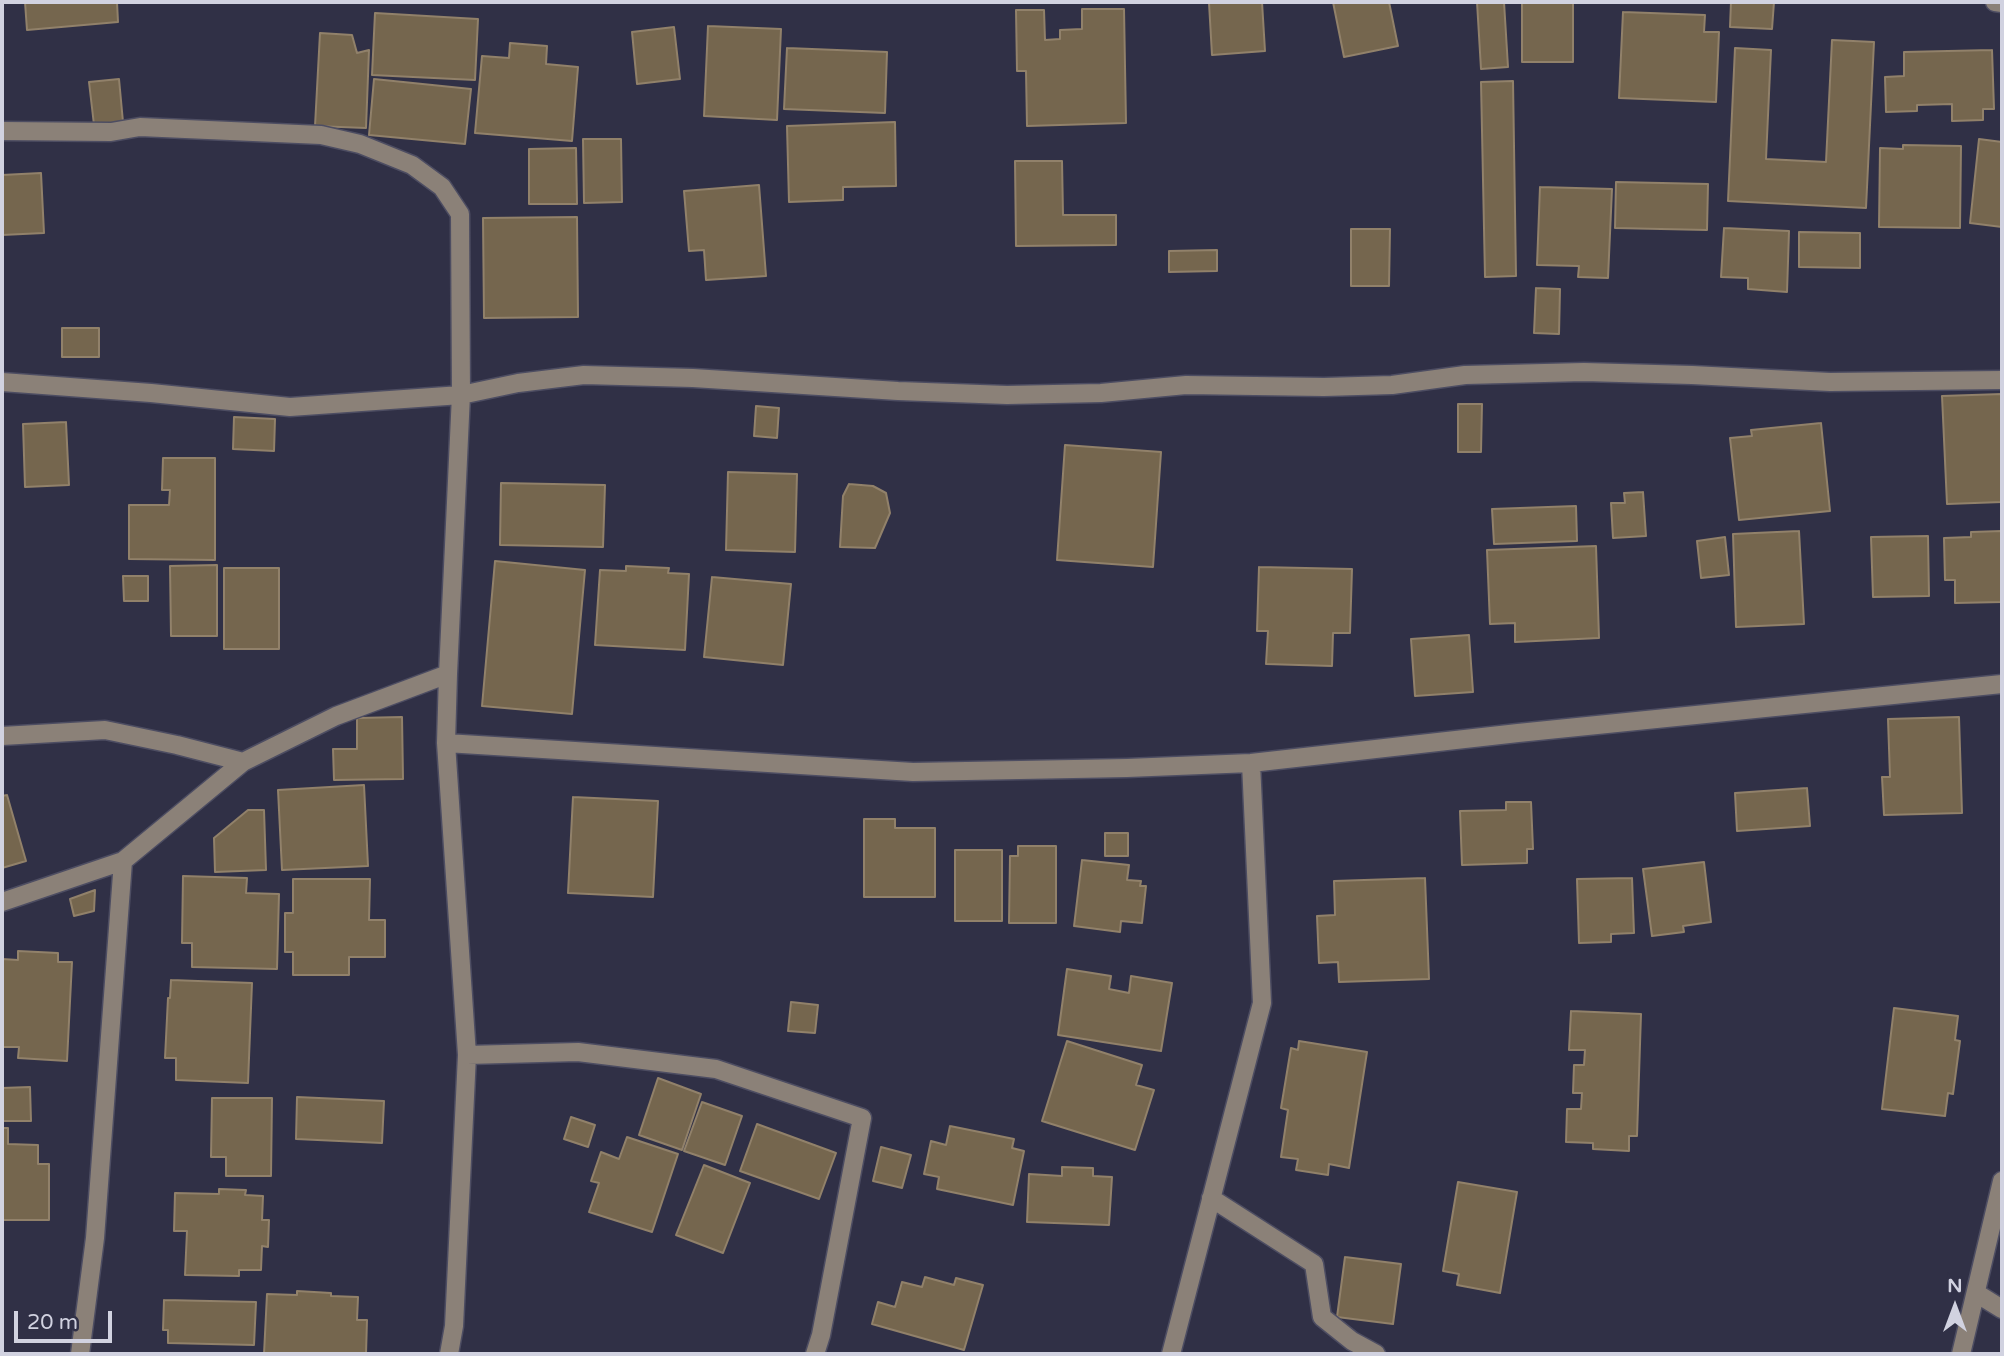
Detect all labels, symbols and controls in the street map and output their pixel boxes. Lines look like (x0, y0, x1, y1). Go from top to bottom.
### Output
north arrow (1920, 1272, 1990, 1342)
text: N (1947, 1275, 1963, 1297)
scale bar (18, 1296, 116, 1340)
text: 20 m (27, 1310, 78, 1335)

